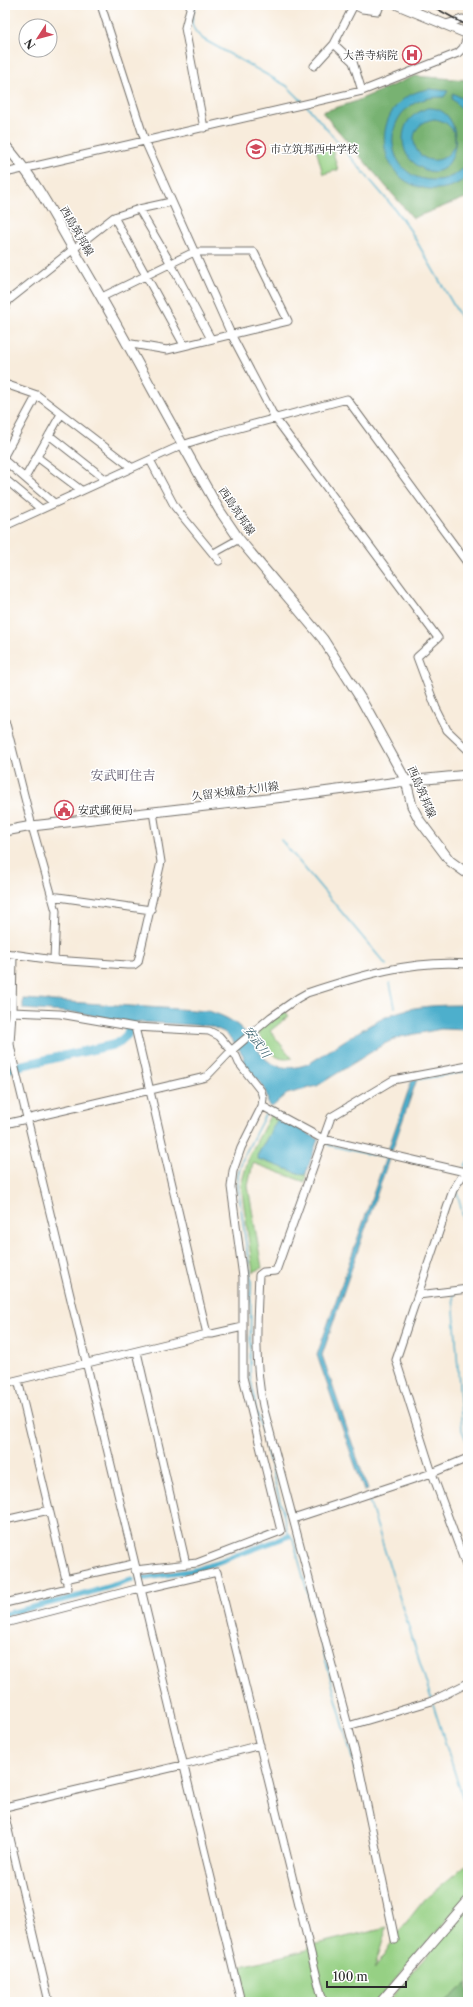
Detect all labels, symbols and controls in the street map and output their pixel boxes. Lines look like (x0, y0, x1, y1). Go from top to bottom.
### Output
north arrow (18, 18, 58, 58)
text: N (21, 36, 38, 52)
hospital icon: 大善寺病院 (401, 44, 423, 66)
place label: 大善寺病院 (343, 48, 398, 62)
school or university icon: 市立筑邦西中学校 (245, 138, 267, 160)
place label: 市立筑邦西中学校 (270, 142, 358, 156)
street label: 西島筑邦線 (57, 204, 97, 258)
street label: 西島筑邦線 (216, 484, 258, 538)
street label: 西島筑邦線 (405, 764, 439, 820)
district label: 安武町住吉 (90, 767, 156, 783)
street label: 久留米城島大川線 (190, 779, 280, 803)
public building icon: 安武郵便局 (53, 799, 75, 821)
place label: 安武郵便局 (78, 803, 133, 817)
water label: 安武川 (241, 1023, 275, 1062)
scale bar (327, 1963, 406, 1989)
text: 100 m (333, 1969, 368, 1984)

